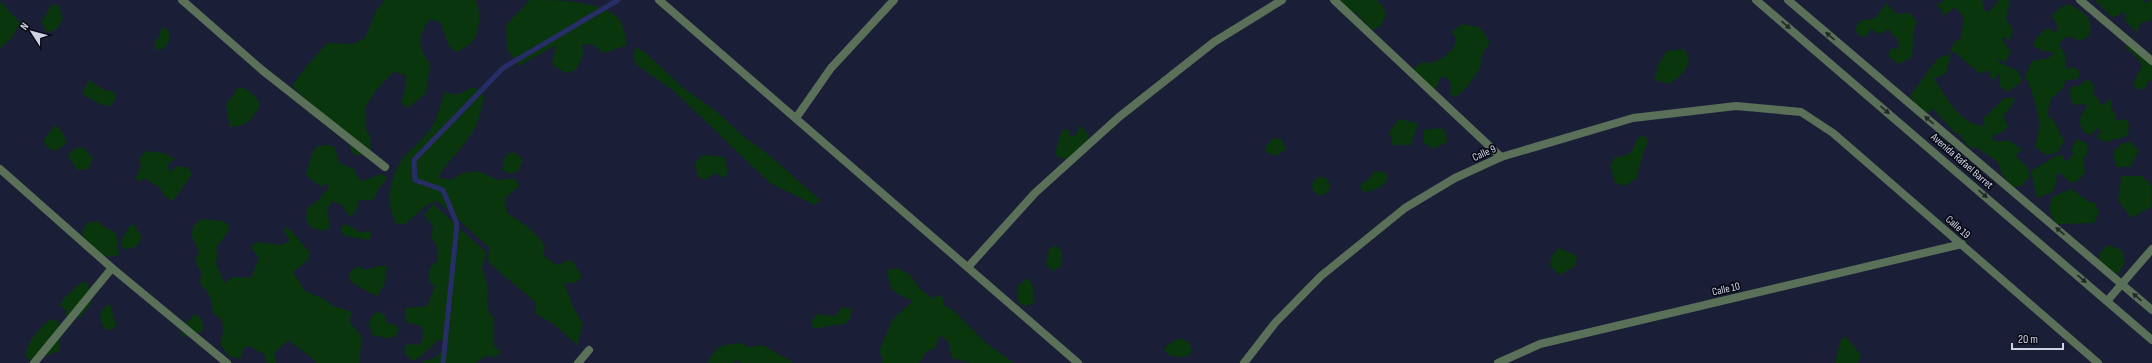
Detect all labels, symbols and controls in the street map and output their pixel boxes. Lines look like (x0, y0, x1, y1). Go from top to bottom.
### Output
north arrow (12, 12, 52, 52)
text: N (17, 20, 31, 33)
one-way arrow (1780, 21, 1791, 30)
one-way arrow (1825, 31, 1835, 40)
one-way arrow (1879, 105, 1890, 114)
one-way arrow (1924, 115, 1934, 124)
street label: Avenida Rafael Barret (1927, 130, 1996, 192)
street label: Calle 9 (1470, 142, 1498, 164)
one-way arrow (1978, 190, 1989, 199)
street label: Calle 19 (1943, 213, 1973, 241)
one-way arrow (2055, 227, 2065, 236)
one-way arrow (2077, 274, 2088, 283)
street label: Calle 10 (1711, 279, 1741, 299)
one-way arrow (2132, 293, 2142, 302)
scale bar (2012, 325, 2063, 351)
text: 20 m (2018, 332, 2038, 347)

